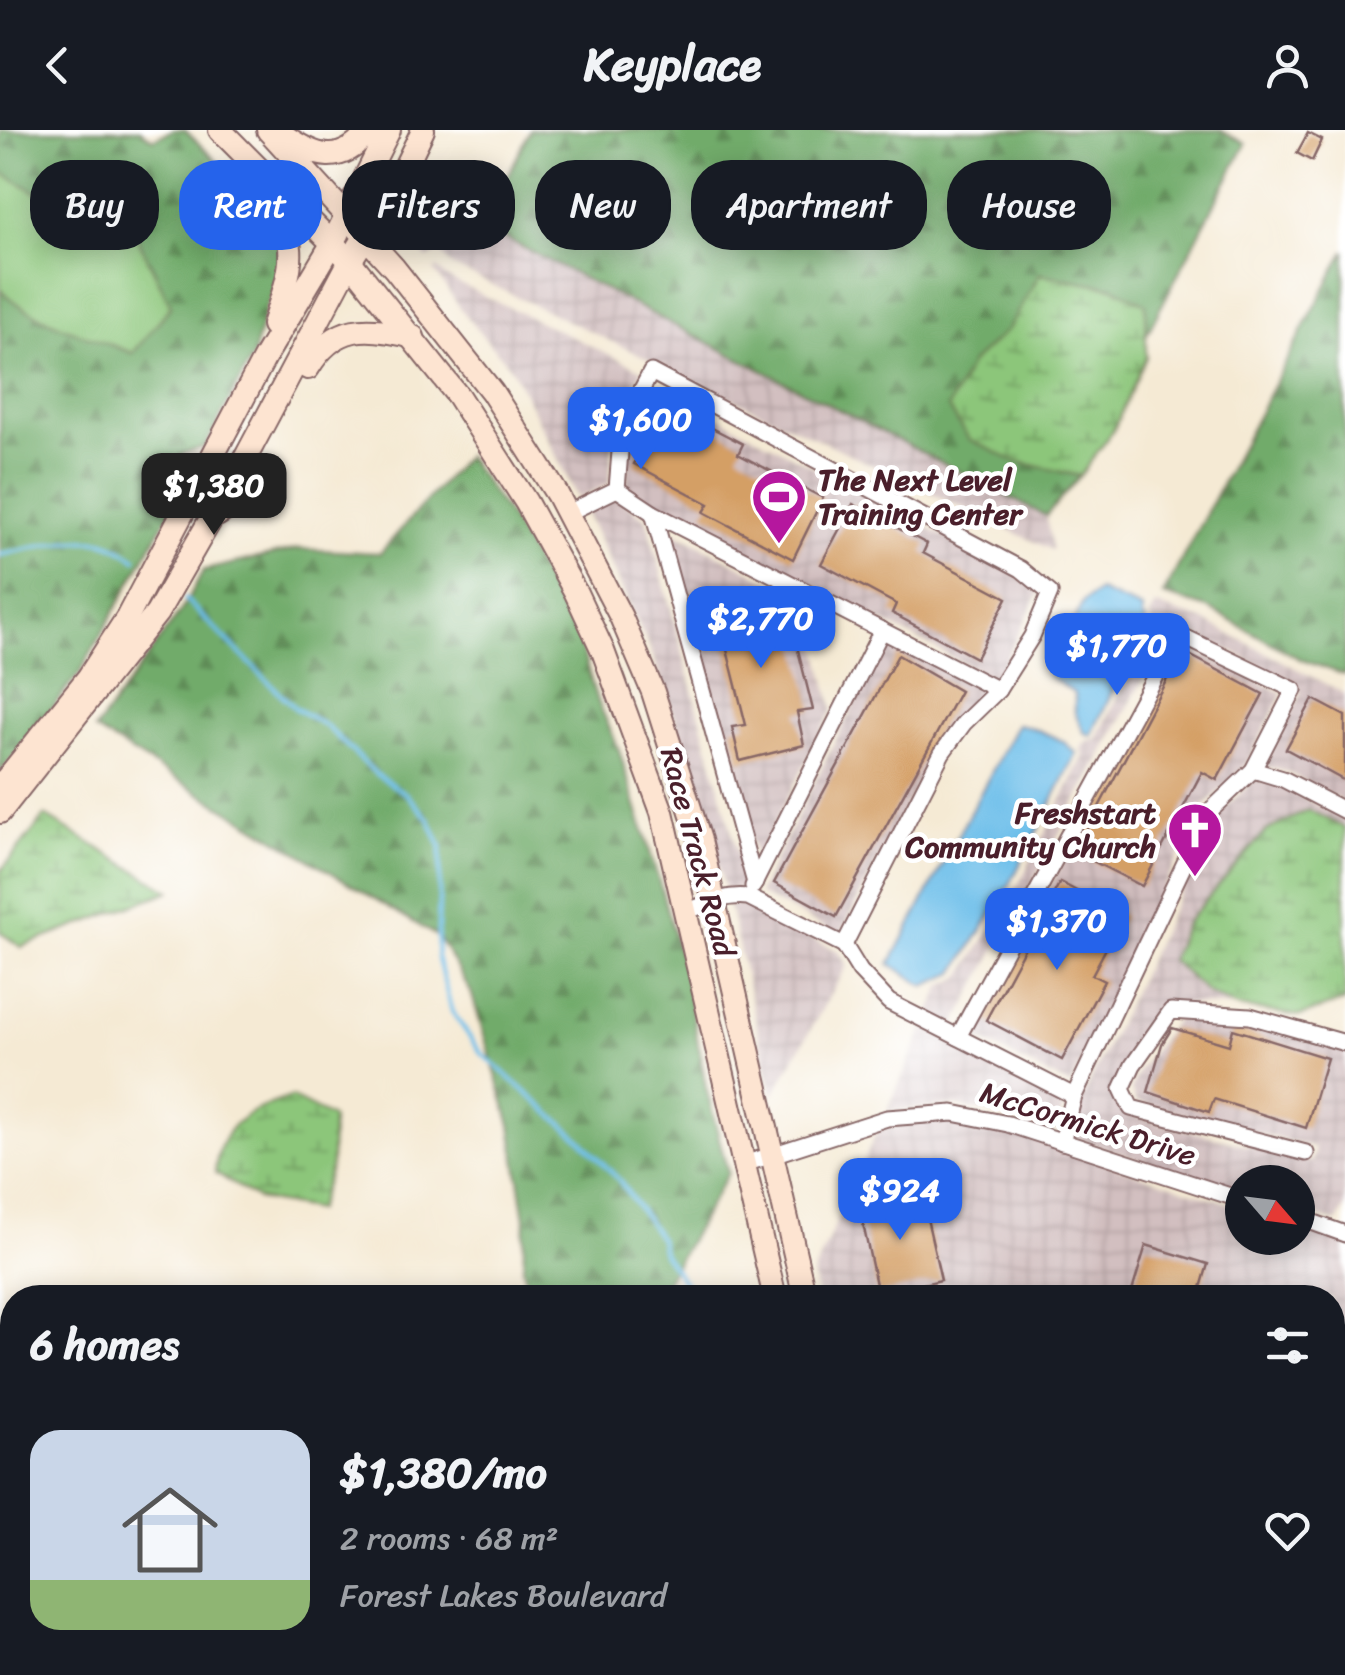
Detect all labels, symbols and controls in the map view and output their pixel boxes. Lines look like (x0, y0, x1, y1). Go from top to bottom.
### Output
text: Keyplace (584, 25, 761, 105)
icon: back (30, 38, 85, 93)
icon: person (1260, 38, 1315, 93)
chip: Buy (30, 160, 159, 250)
chip: Rent (179, 160, 322, 250)
chip: Filters (342, 160, 515, 250)
chip: New (535, 160, 671, 250)
chip: Apartment (691, 160, 927, 250)
chip: House (947, 160, 1111, 250)
pin: $1,600 (560, 387, 722, 472)
text: $1,600 (590, 391, 692, 448)
pin: $1,380 (133, 453, 295, 538)
place label: The Next Level Training Center (818, 453, 1024, 541)
text: $1,380 (164, 457, 264, 514)
sports icon: The Next Level Training Center (749, 467, 809, 546)
pin: $2,770 (680, 586, 842, 671)
text: $2,770 (708, 590, 814, 647)
pin: $1,770 (1036, 613, 1198, 698)
text: $1,770 (1067, 617, 1167, 674)
street label: Race Track Road (644, 741, 752, 965)
place label: Freshstart Community Church (904, 786, 1156, 874)
church icon: Freshstart Community Church (1165, 800, 1225, 879)
pin: $1,370 (976, 888, 1138, 973)
text: $1,370 (1007, 892, 1107, 949)
street label: McCormick Drive (973, 1065, 1203, 1183)
pin: $924 (841, 1158, 959, 1243)
text: $924 (860, 1162, 940, 1219)
north arrow (1225, 1165, 1315, 1255)
map controls (1225, 1165, 1315, 1255)
text: 6 homes (30, 1308, 179, 1382)
icon: filters (1260, 1318, 1315, 1373)
text: $1,380/mo (340, 1436, 547, 1510)
icon: home (110, 1470, 230, 1590)
icon: heart (1260, 1503, 1315, 1558)
text: 2 rooms · 68 m² (340, 1510, 558, 1567)
text: Forest Lakes Boulevard (340, 1567, 667, 1624)

